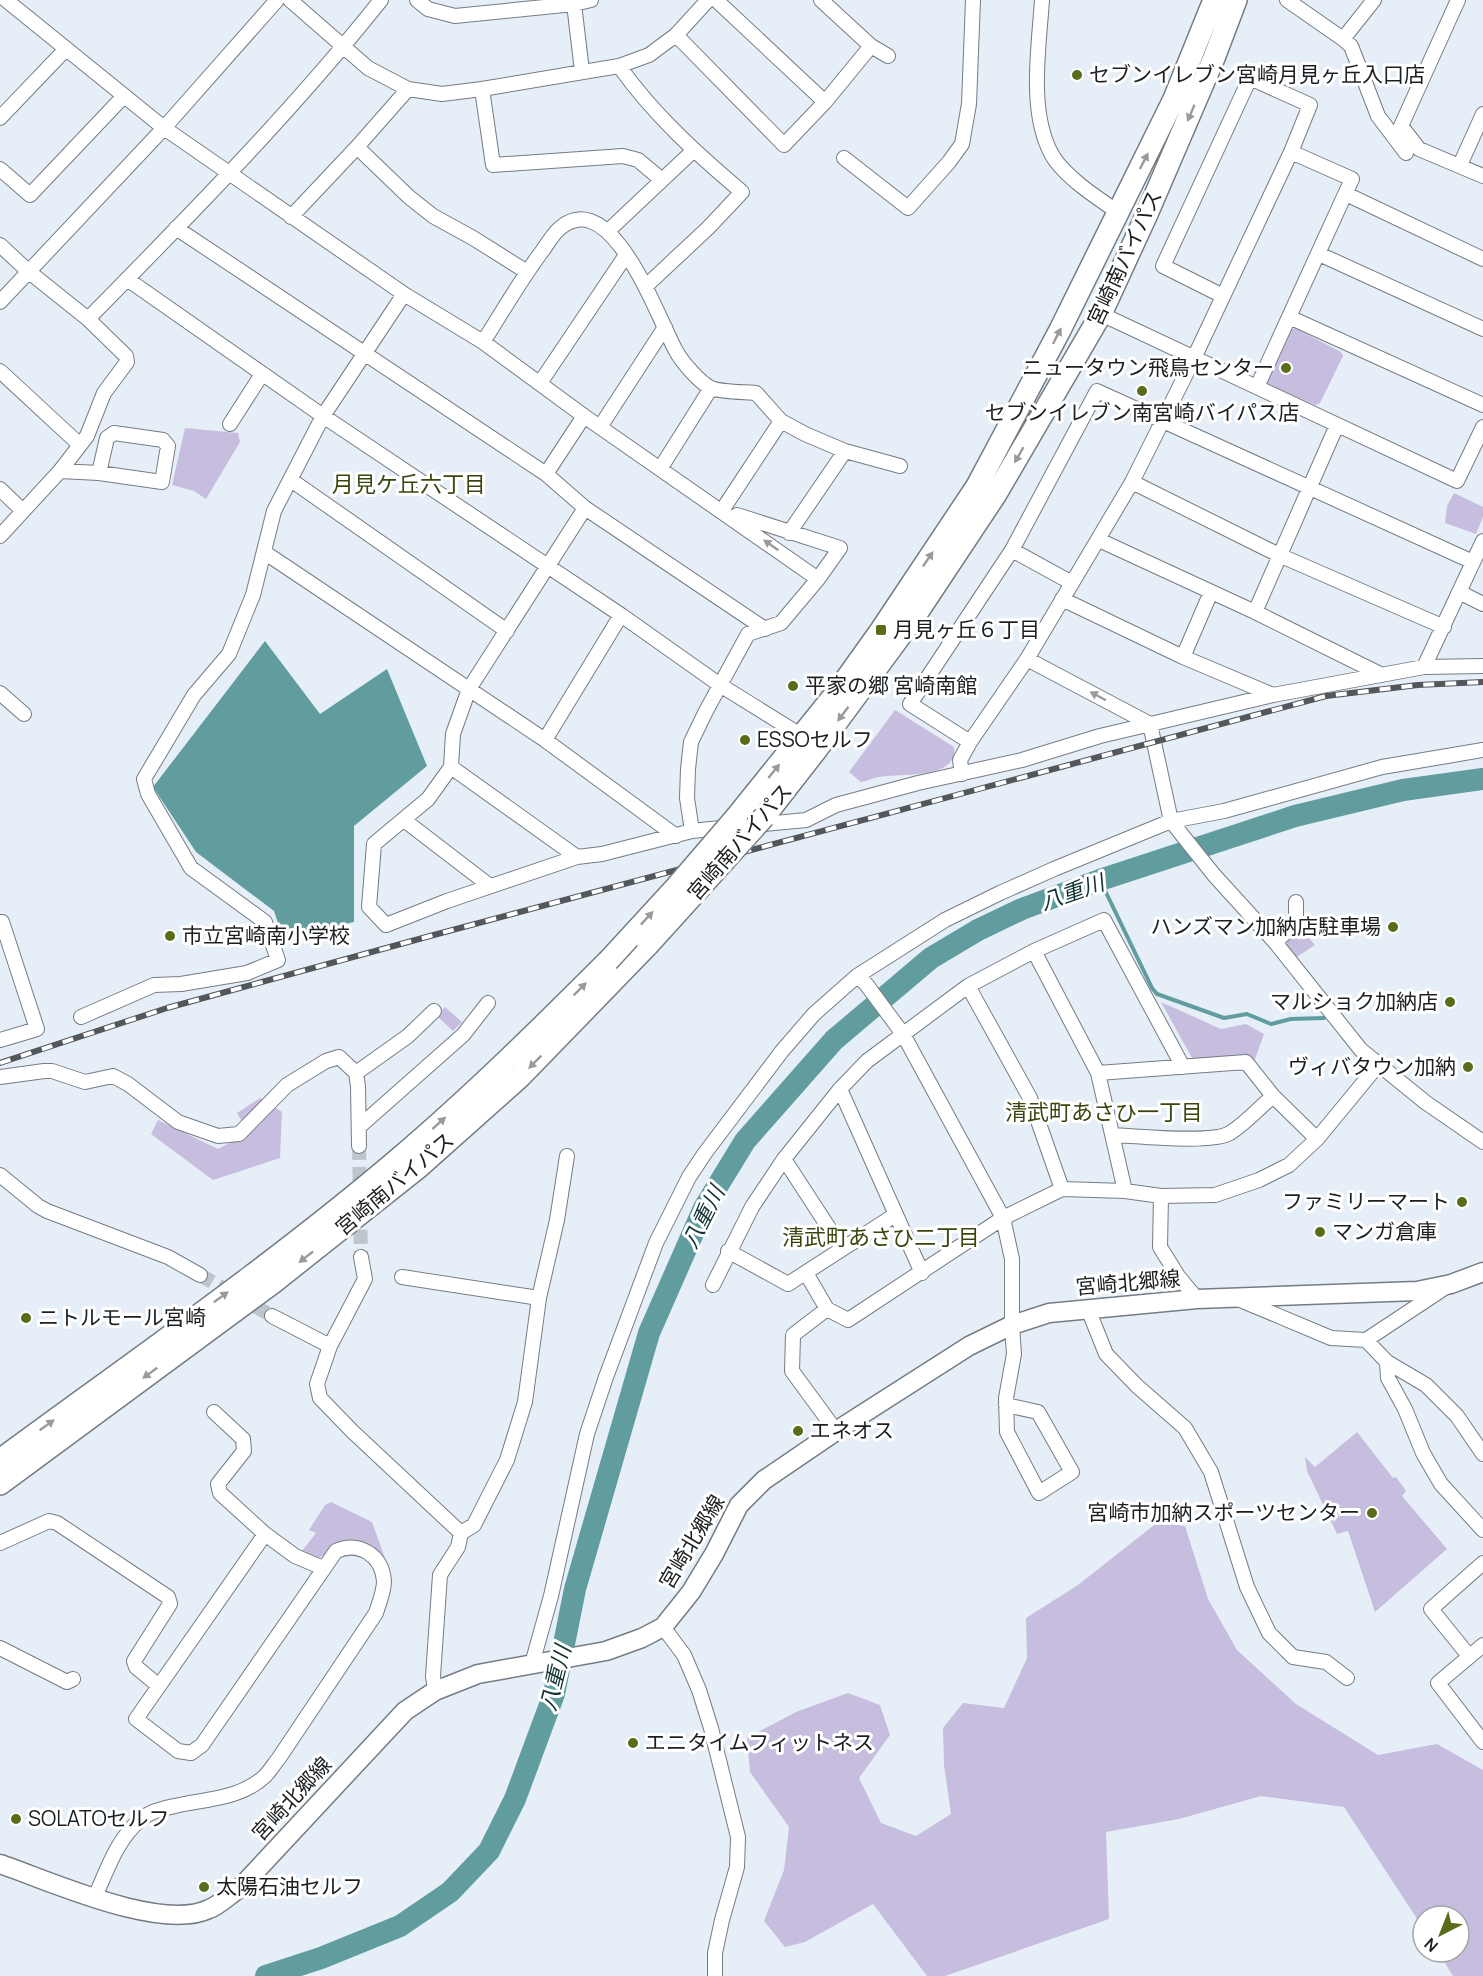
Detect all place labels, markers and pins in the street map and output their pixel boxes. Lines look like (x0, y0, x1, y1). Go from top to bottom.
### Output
place label: セブンイレブン宮崎月見ヶ丘入口店 (1089, 60, 1425, 88)
marker: セブンイレブン宮崎月見ヶ丘入口店 (1070, 68, 1084, 82)
place label: ニュータウン飛鳥センター (1022, 353, 1274, 381)
marker: ニュータウン飛鳥センター (1279, 361, 1293, 375)
marker: セブンイレブン南宮崎バイパス店 (1135, 384, 1149, 398)
place label: セブンイレブン南宮崎バイパス店 (985, 398, 1299, 426)
place label: 月見ヶ丘６丁目 (893, 615, 1040, 643)
marker: 月見ヶ丘６丁目 (874, 623, 888, 637)
place label: 平家の郷 宮崎南館 (805, 671, 977, 699)
marker: 平家の郷 宮崎南館 (786, 679, 800, 693)
place label: ESSOセルフ (757, 725, 873, 753)
marker: ESSOセルフ (738, 733, 752, 747)
place label: ハンズマン加納店駐車場 (1150, 912, 1381, 940)
marker: ハンズマン加納店駐車場 (1386, 920, 1400, 934)
place label: 市立宮崎南小学校 (182, 921, 350, 949)
marker: 市立宮崎南小学校 (163, 929, 177, 943)
place label: マルショク加納店 (1270, 987, 1438, 1015)
marker: マルショク加納店 (1443, 995, 1457, 1009)
place label: ヴィバタウン加納 (1288, 1052, 1456, 1080)
marker: ヴィバタウン加納 (1461, 1060, 1475, 1074)
place label: ファミリーマート (1282, 1187, 1450, 1215)
marker: ファミリーマート (1455, 1195, 1469, 1209)
place label: マンガ倉庫 (1332, 1217, 1437, 1245)
marker: マンガ倉庫 (1313, 1225, 1327, 1239)
place label: ニトルモール宮崎 (38, 1303, 206, 1331)
marker: ニトルモール宮崎 (19, 1311, 33, 1325)
place label: エネオス (810, 1416, 894, 1444)
marker: エネオス (791, 1424, 805, 1438)
place label: 宮崎市加納スポーツセンター (1087, 1498, 1360, 1526)
marker: 宮崎市加納スポーツセンター (1365, 1506, 1379, 1520)
place label: エニタイムフィットネス (645, 1728, 874, 1756)
marker: エニタイムフィットネス (626, 1736, 640, 1750)
place label: SOLATOセルフ (28, 1804, 170, 1832)
marker: SOLATOセルフ (9, 1812, 23, 1826)
place label: 太陽石油セルフ (216, 1872, 363, 1900)
marker: 太陽石油セルフ (197, 1880, 211, 1894)

